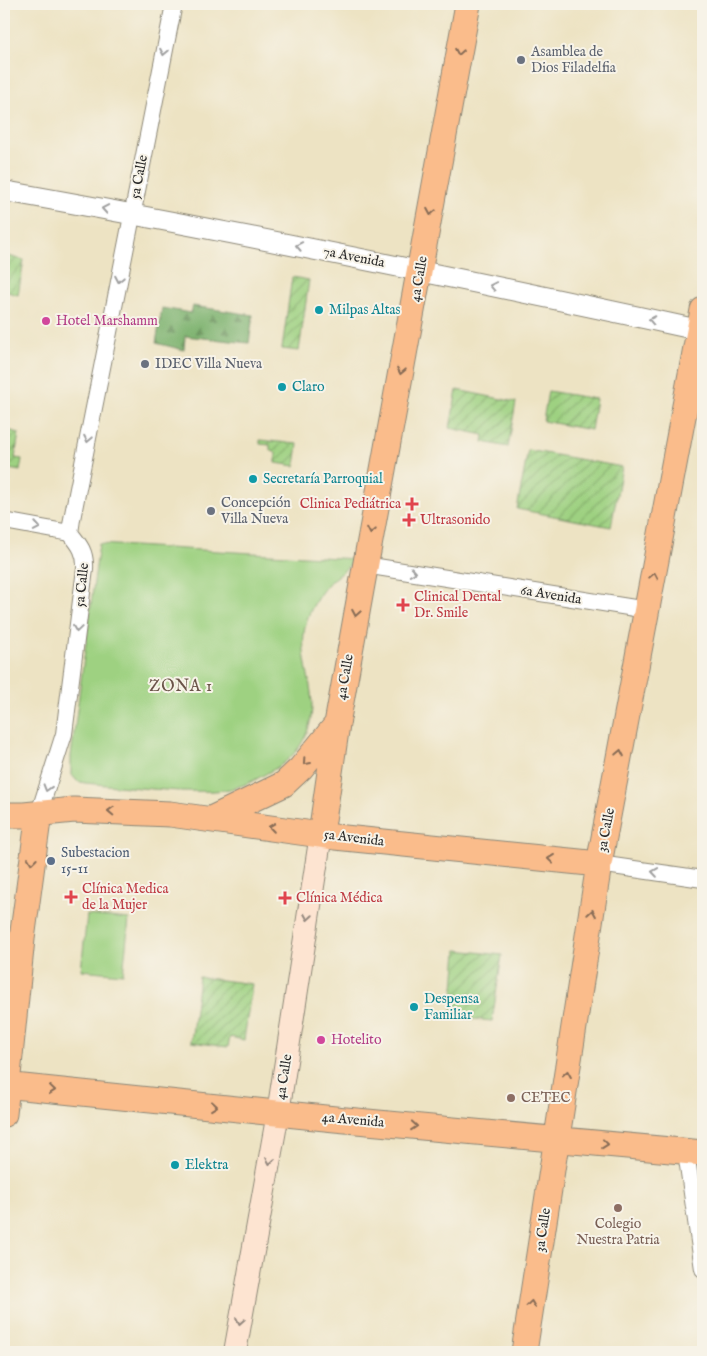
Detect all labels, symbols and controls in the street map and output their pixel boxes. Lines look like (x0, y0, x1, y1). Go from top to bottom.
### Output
place label: Asamblea de Dios Filadelfia (530, 43, 617, 77)
one-way arrow (160, 47, 170, 56)
one-way arrow (455, 47, 465, 56)
marker: Asamblea de Dios Filadelfia (515, 54, 527, 66)
street label: 5a Calle (126, 153, 152, 200)
one-way arrow (101, 205, 110, 215)
one-way arrow (426, 207, 436, 216)
one-way arrow (295, 242, 304, 252)
street label: 7a Avenida (322, 242, 387, 272)
street label: 4a Calle (406, 254, 432, 303)
one-way arrow (114, 275, 124, 284)
one-way arrow (488, 281, 497, 291)
place label: Milpas Altas (329, 301, 401, 319)
marker: Milpas Altas (313, 304, 325, 316)
place label: Hotel Marshamm (56, 312, 158, 330)
marker: Hotel Marshamm (40, 315, 52, 327)
one-way arrow (647, 315, 656, 325)
place label: IDEC Villa Nueva (155, 355, 263, 373)
marker: IDEC Villa Nueva (139, 358, 151, 370)
one-way arrow (397, 367, 407, 376)
place label: Claro (292, 378, 325, 396)
marker: Claro (276, 381, 288, 393)
one-way arrow (83, 435, 93, 443)
place label: Secretaría Parroquial (263, 470, 383, 488)
marker: Secretaría Parroquial (247, 473, 259, 485)
place label: Concepción Villa Nueva (220, 494, 291, 528)
place label: Clinica Pediátrica (300, 495, 402, 513)
marker: Clinica Pediátrica (405, 497, 419, 511)
marker: Concepción Villa Nueva (205, 505, 217, 517)
place label: Ultrasonido (420, 511, 491, 529)
marker: Ultrasonido (402, 513, 416, 527)
one-way arrow (32, 522, 41, 532)
one-way arrow (367, 527, 377, 536)
street label: 5a Calle (71, 561, 93, 608)
one-way arrow (409, 567, 418, 577)
one-way arrow (648, 572, 658, 581)
street label: 6a Avenida (519, 581, 584, 609)
place label: Clinical Dental Dr. Smile (414, 588, 502, 622)
marker: Clinical Dental Dr. Smile (396, 598, 410, 612)
one-way arrow (352, 608, 362, 617)
one-way arrow (72, 624, 82, 633)
street label: 4a Calle (332, 652, 358, 701)
district label: ZONA 1 (149, 677, 213, 697)
one-way arrow (615, 749, 625, 757)
one-way arrow (303, 756, 312, 765)
one-way arrow (43, 783, 53, 792)
one-way arrow (107, 806, 115, 817)
street label: 3a Calle (593, 806, 619, 854)
one-way arrow (268, 823, 277, 833)
street label: 5a Avenida (323, 825, 386, 851)
place label: Subestacion 15-11 (61, 844, 130, 878)
one-way arrow (547, 853, 555, 864)
marker: Subestacion 15-11 (45, 855, 57, 867)
one-way arrow (28, 857, 38, 866)
one-way arrow (651, 867, 659, 878)
place label: Clínica Medica de la Mujer (82, 880, 169, 914)
place label: Clínica Médica (296, 889, 383, 907)
marker: Clínica Medica de la Mujer (64, 890, 78, 904)
marker: Clínica Médica (278, 891, 292, 905)
one-way arrow (586, 909, 596, 917)
one-way arrow (304, 913, 314, 922)
place label: Despensa Familiar (424, 990, 480, 1024)
marker: Despensa Familiar (408, 1001, 420, 1013)
place label: Hotelito (331, 1031, 382, 1049)
marker: Hotelito (315, 1034, 327, 1046)
street label: 4a Calle (272, 1052, 297, 1101)
one-way arrow (561, 1069, 571, 1078)
one-way arrow (49, 1084, 57, 1095)
place label: CETEC (521, 1089, 571, 1107)
marker: CETEC (505, 1092, 517, 1104)
one-way arrow (210, 1101, 218, 1112)
street label: 4a Avenida (321, 1108, 386, 1132)
one-way arrow (410, 1120, 418, 1131)
one-way arrow (601, 1138, 609, 1149)
place label: Elektra (185, 1156, 229, 1174)
one-way arrow (265, 1157, 275, 1165)
marker: Elektra (169, 1159, 181, 1171)
marker: Colegio Nuestra Patria (612, 1202, 624, 1214)
street label: 3a Calle (531, 1206, 555, 1253)
place label: Colegio Nuestra Patria (576, 1215, 661, 1249)
one-way arrow (526, 1300, 536, 1308)
one-way arrow (236, 1316, 246, 1325)

